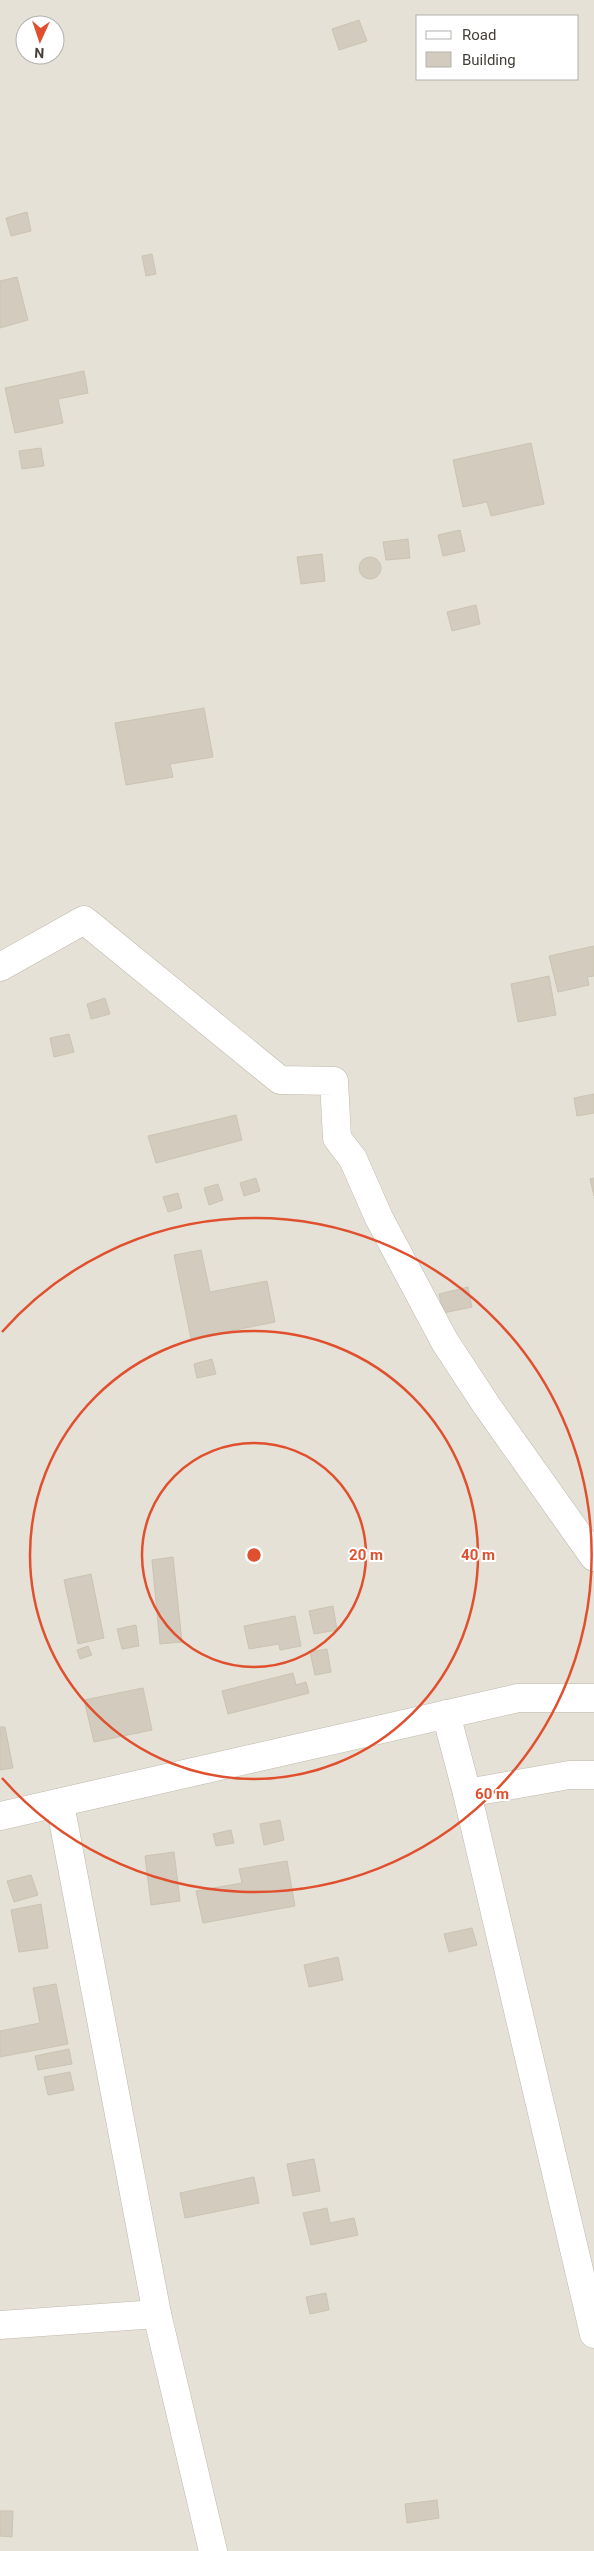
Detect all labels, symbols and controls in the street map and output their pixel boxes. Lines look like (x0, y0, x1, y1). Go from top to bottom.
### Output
north arrow (15, 15, 65, 65)
legend (416, 15, 579, 80)
text: Road (462, 26, 496, 44)
text: N (34, 45, 45, 61)
text: Building (462, 51, 516, 69)
centre of rings (245, 1546, 263, 1564)
text: 20 m (349, 1546, 383, 1564)
text: 40 m (461, 1546, 495, 1564)
text: 60 m (475, 1785, 509, 1803)

